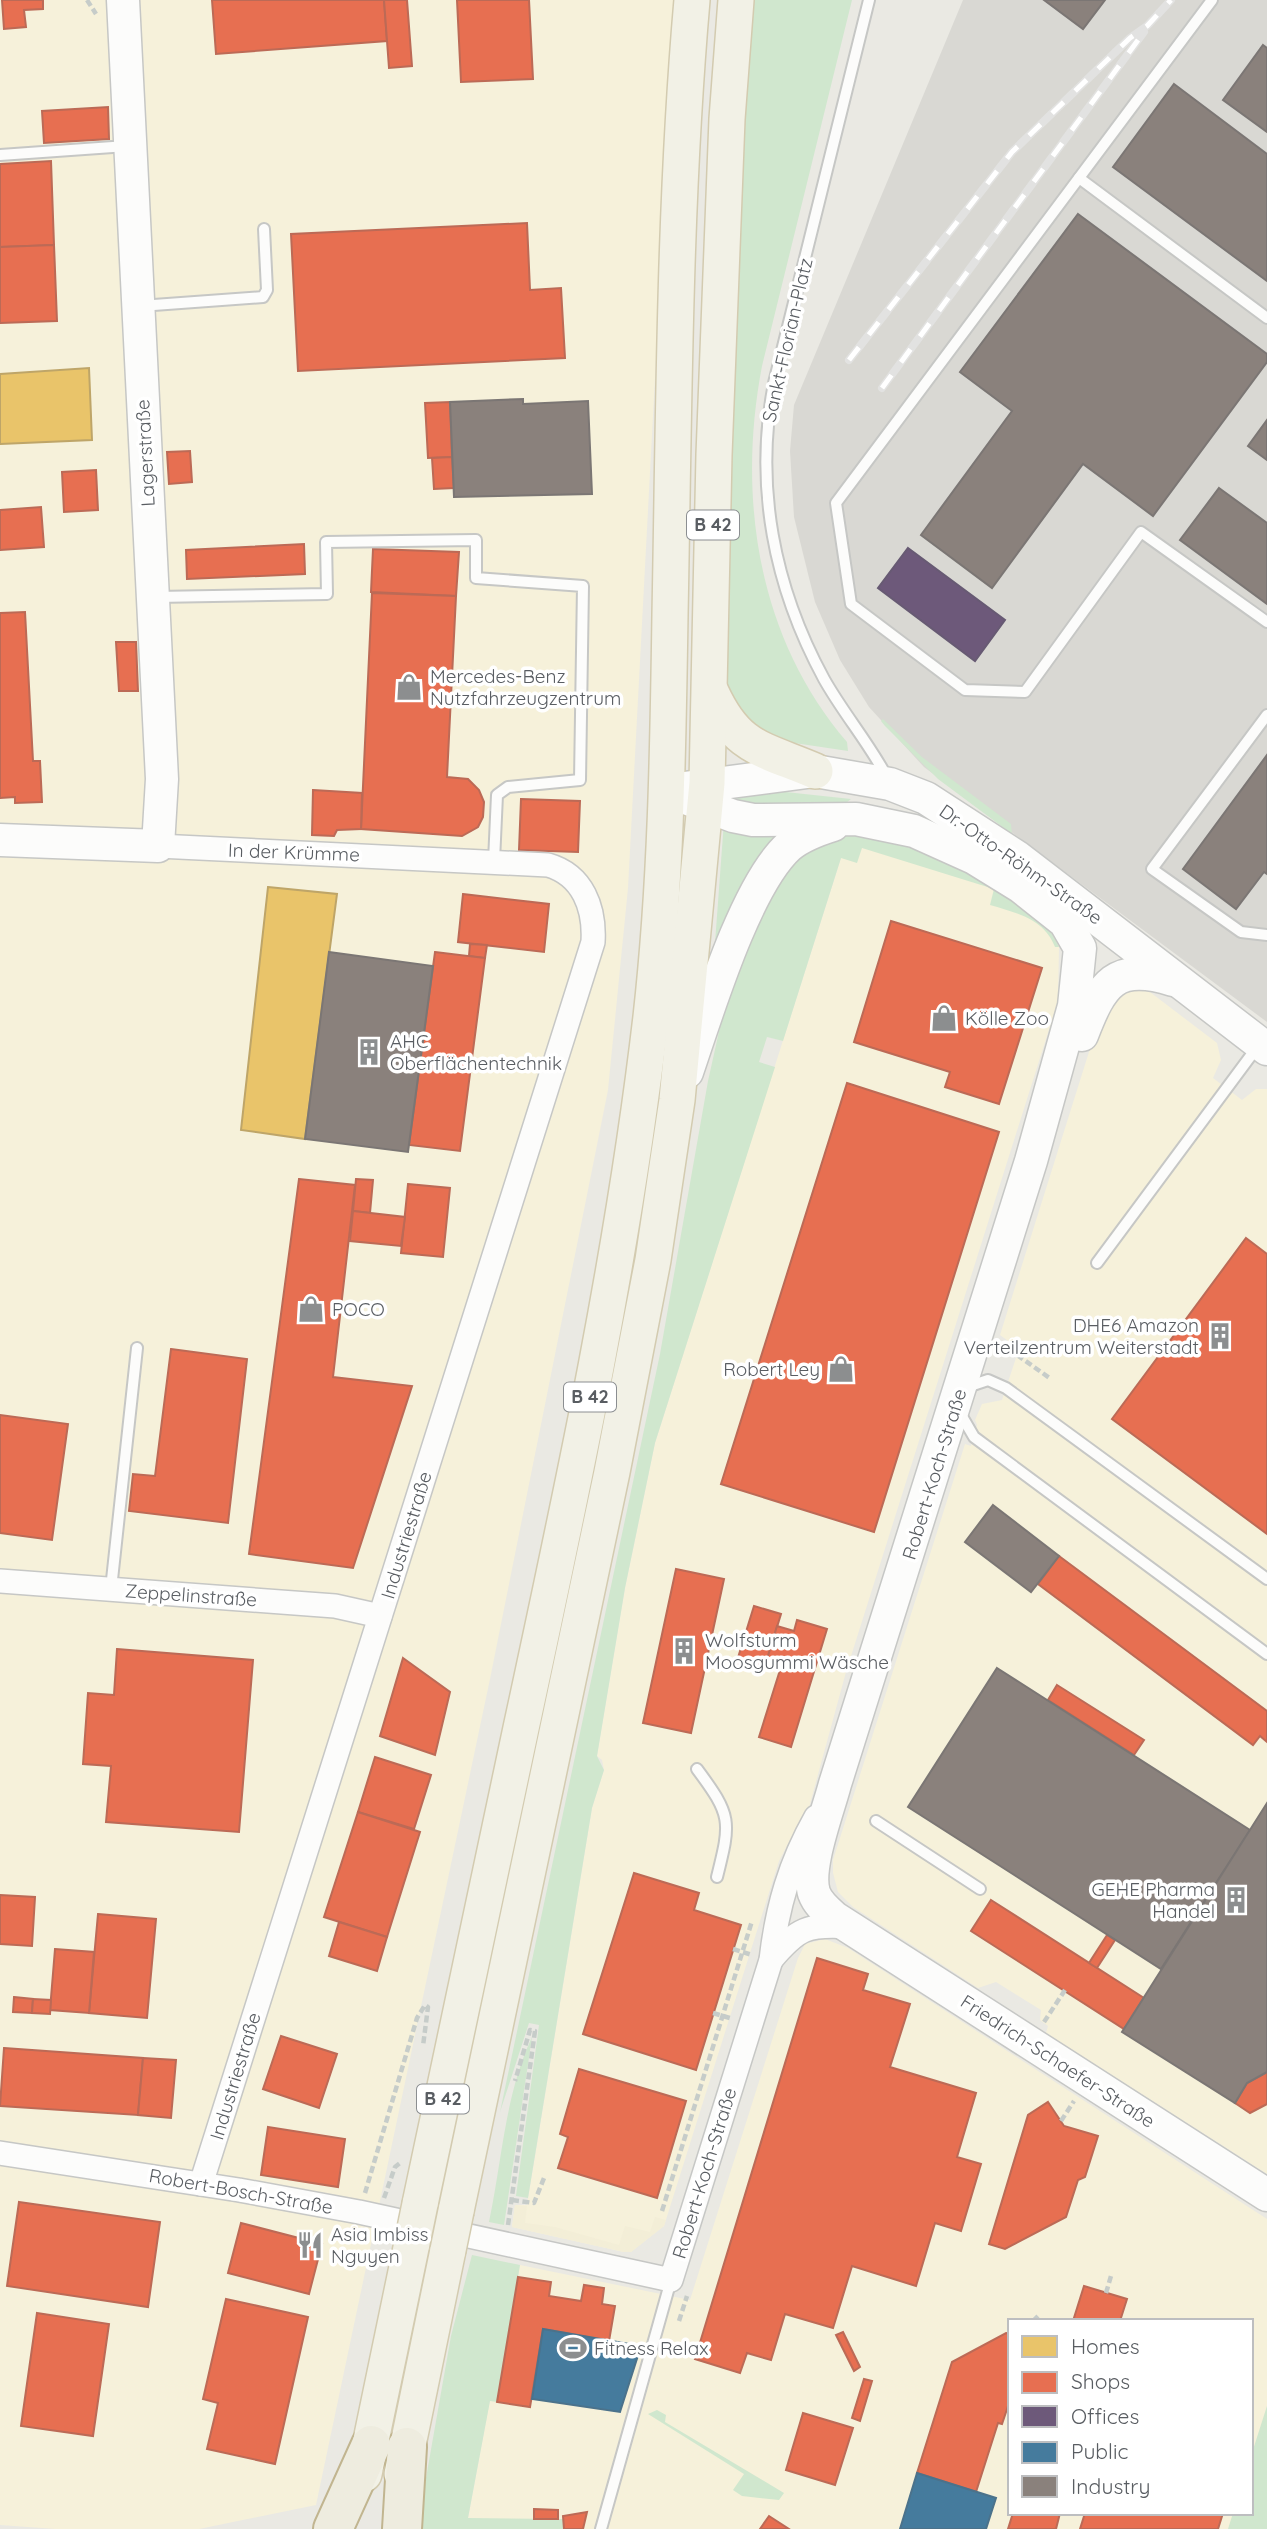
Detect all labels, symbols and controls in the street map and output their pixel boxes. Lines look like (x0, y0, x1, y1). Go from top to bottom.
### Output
street label: Sankt-Florian-Platz (756, 256, 818, 424)
street label: Lagerstraße (130, 399, 160, 507)
road number: B 42 (687, 510, 739, 540)
place label: Mercedes-Benz Nutzfahrzeugzentrum (430, 664, 621, 710)
shop icon: Mercedes-Benz Nutzfahrzeugzentrum (394, 672, 424, 702)
street label: Dr.-Otto-Röhm-Straße (935, 799, 1107, 929)
street label: In der Krümme (228, 838, 360, 866)
shop icon: Kölle Zoo (929, 1003, 959, 1033)
place label: Kölle Zoo (965, 1006, 1049, 1030)
place label: AHC Oberflächentechnik (390, 1029, 562, 1075)
building icon: AHC Oberflächentechnik (354, 1037, 384, 1067)
shop icon: POCO (296, 1294, 326, 1324)
place label: POCO (332, 1297, 385, 1321)
place label: DHE6 Amazon Verteilzentrum Weiterstadt (963, 1313, 1199, 1359)
building icon: DHE6 Amazon Verteilzentrum Weiterstadt (1205, 1321, 1235, 1351)
shop icon: Robert Ley (826, 1354, 856, 1384)
place label: Robert Ley (723, 1357, 820, 1381)
road number: B 42 (564, 1382, 616, 1412)
street label: Robert-Koch-Straße (897, 1386, 971, 1562)
street label: Industriestraße (375, 1468, 437, 1602)
street label: Zeppelinstraße (124, 1578, 258, 1612)
place label: Wolfsturm Moosgummi Wäsche (705, 1628, 889, 1674)
building icon: Wolfsturm Moosgummi Wäsche (669, 1636, 699, 1666)
place label: GEHE Pharma Handel (1092, 1877, 1215, 1923)
building icon: GEHE Pharma Handel (1221, 1885, 1251, 1915)
street label: Friedrich-Schaefer-Straße (956, 1989, 1160, 2133)
street label: Industriestraße (204, 2009, 266, 2143)
road number: B 42 (417, 2084, 469, 2113)
street label: Robert-Koch-Straße (667, 2085, 741, 2261)
street label: Robert-Bosch-Straße (147, 2163, 335, 2219)
place label: Asia Imbiss Nguyen (331, 2222, 429, 2268)
restaurant icon: Asia Imbiss Nguyen (295, 2230, 325, 2260)
legend (1008, 2319, 1253, 2515)
sports icon: Fitness Relax (558, 2333, 588, 2363)
text: Homes (1071, 2333, 1140, 2359)
place label: Fitness Relax (594, 2336, 708, 2360)
text: Shops (1071, 2368, 1130, 2394)
text: Offices (1071, 2403, 1139, 2429)
text: Public (1071, 2438, 1128, 2464)
text: Industry (1071, 2473, 1150, 2499)

